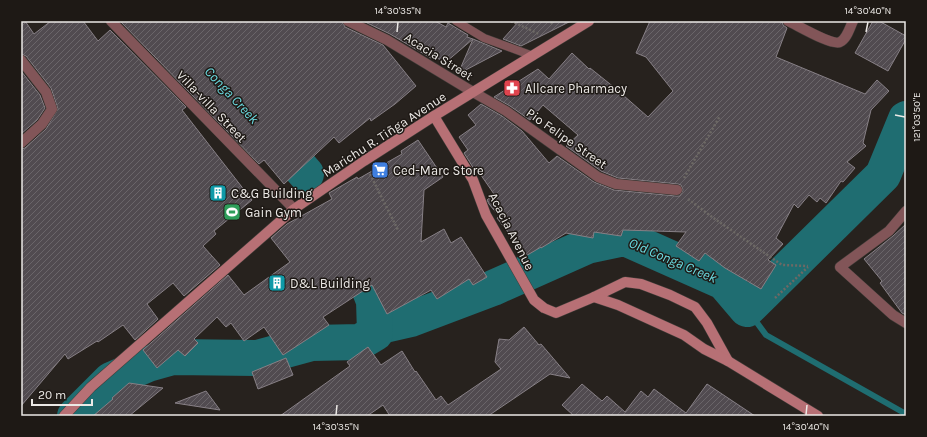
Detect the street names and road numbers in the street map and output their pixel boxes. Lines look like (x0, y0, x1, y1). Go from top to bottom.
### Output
street label: Acacia Street (402, 29, 476, 83)
street label: Villa-villa Street (174, 67, 250, 145)
street label: Marichu R. Tiñga Avenue (320, 89, 449, 180)
street label: Pio Felipe Street (524, 105, 610, 172)
street label: Acacia Avenue (486, 190, 538, 273)

